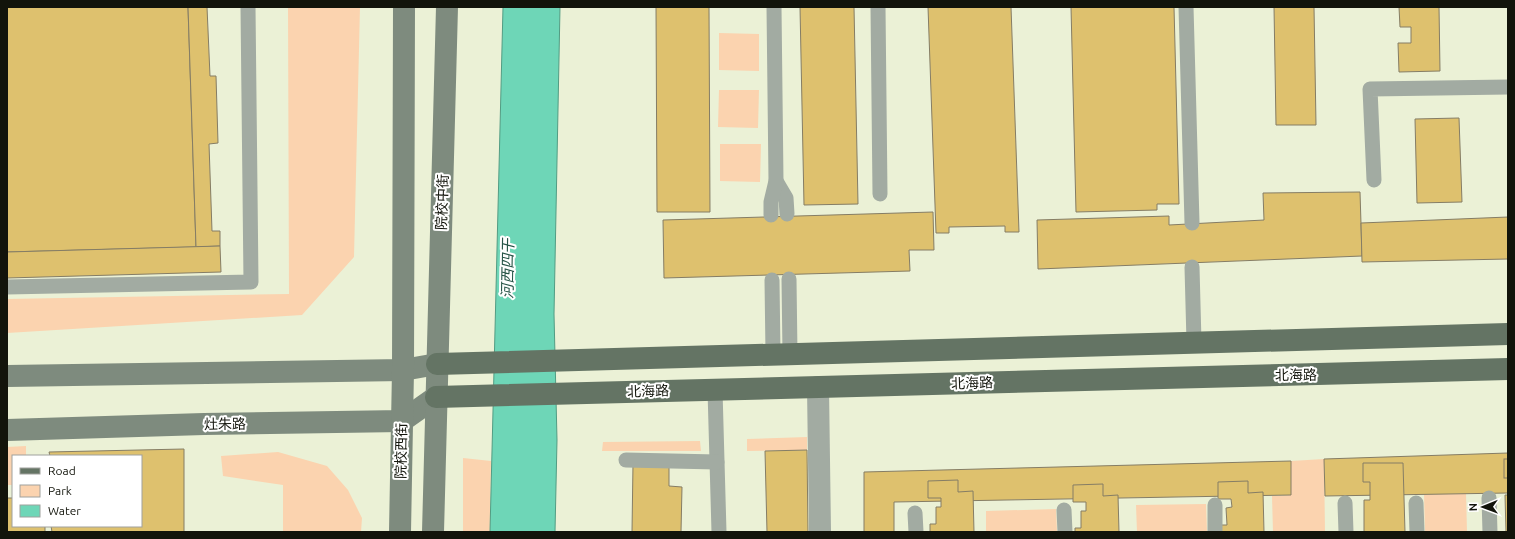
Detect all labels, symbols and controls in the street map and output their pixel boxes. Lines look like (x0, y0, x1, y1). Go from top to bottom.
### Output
street label: 院校中街 (433, 174, 451, 230)
water label: 河西四干 (498, 237, 517, 299)
street label: 北海路 (1275, 367, 1317, 383)
street label: 北海路 (951, 374, 993, 392)
street label: 北海路 (627, 382, 669, 400)
street label: 灶朱路 (204, 416, 246, 432)
street label: 院校西街 (393, 423, 409, 479)
legend (12, 455, 142, 527)
text: Road (48, 464, 76, 477)
text: Park (48, 484, 72, 497)
north arrow (1463, 487, 1503, 527)
text: N (1467, 503, 1479, 511)
text: Water (48, 504, 81, 517)

